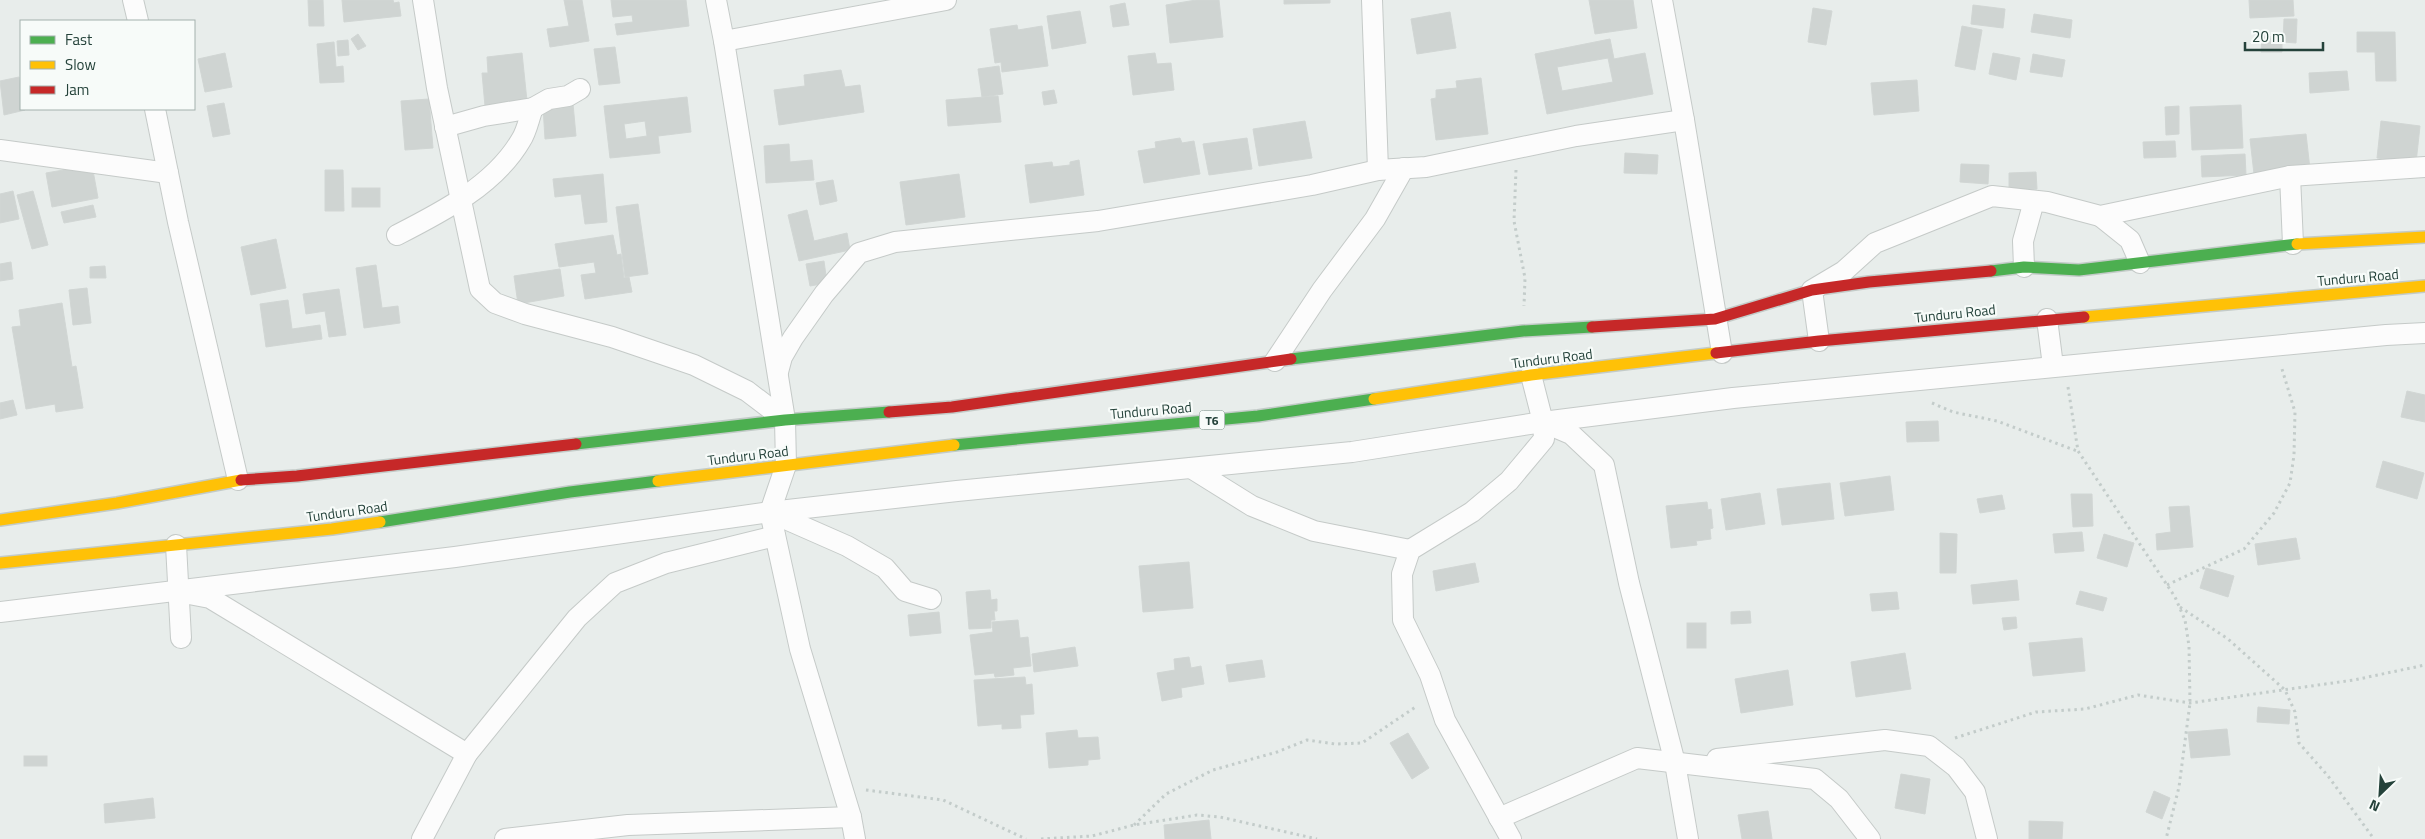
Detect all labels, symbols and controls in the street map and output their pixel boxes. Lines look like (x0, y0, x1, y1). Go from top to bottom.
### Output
legend (20, 20, 195, 110)
scale bar (2245, 20, 2322, 52)
text: 20 m (2252, 25, 2285, 48)
text: Fast (65, 28, 93, 51)
text: Slow (65, 53, 96, 76)
text: Jam (65, 78, 89, 101)
street label: Tunduru Road (2316, 263, 2400, 291)
street label: Tunduru Road (1913, 298, 1997, 328)
street label: Tunduru Road (1510, 343, 1594, 373)
street label: Tunduru Road (1109, 396, 1193, 424)
road number: T6 (1200, 410, 1224, 430)
street label: Tunduru Road (706, 440, 790, 470)
street label: Tunduru Road (305, 495, 389, 527)
north arrow (2355, 769, 2405, 819)
text: N (2365, 795, 2383, 818)

